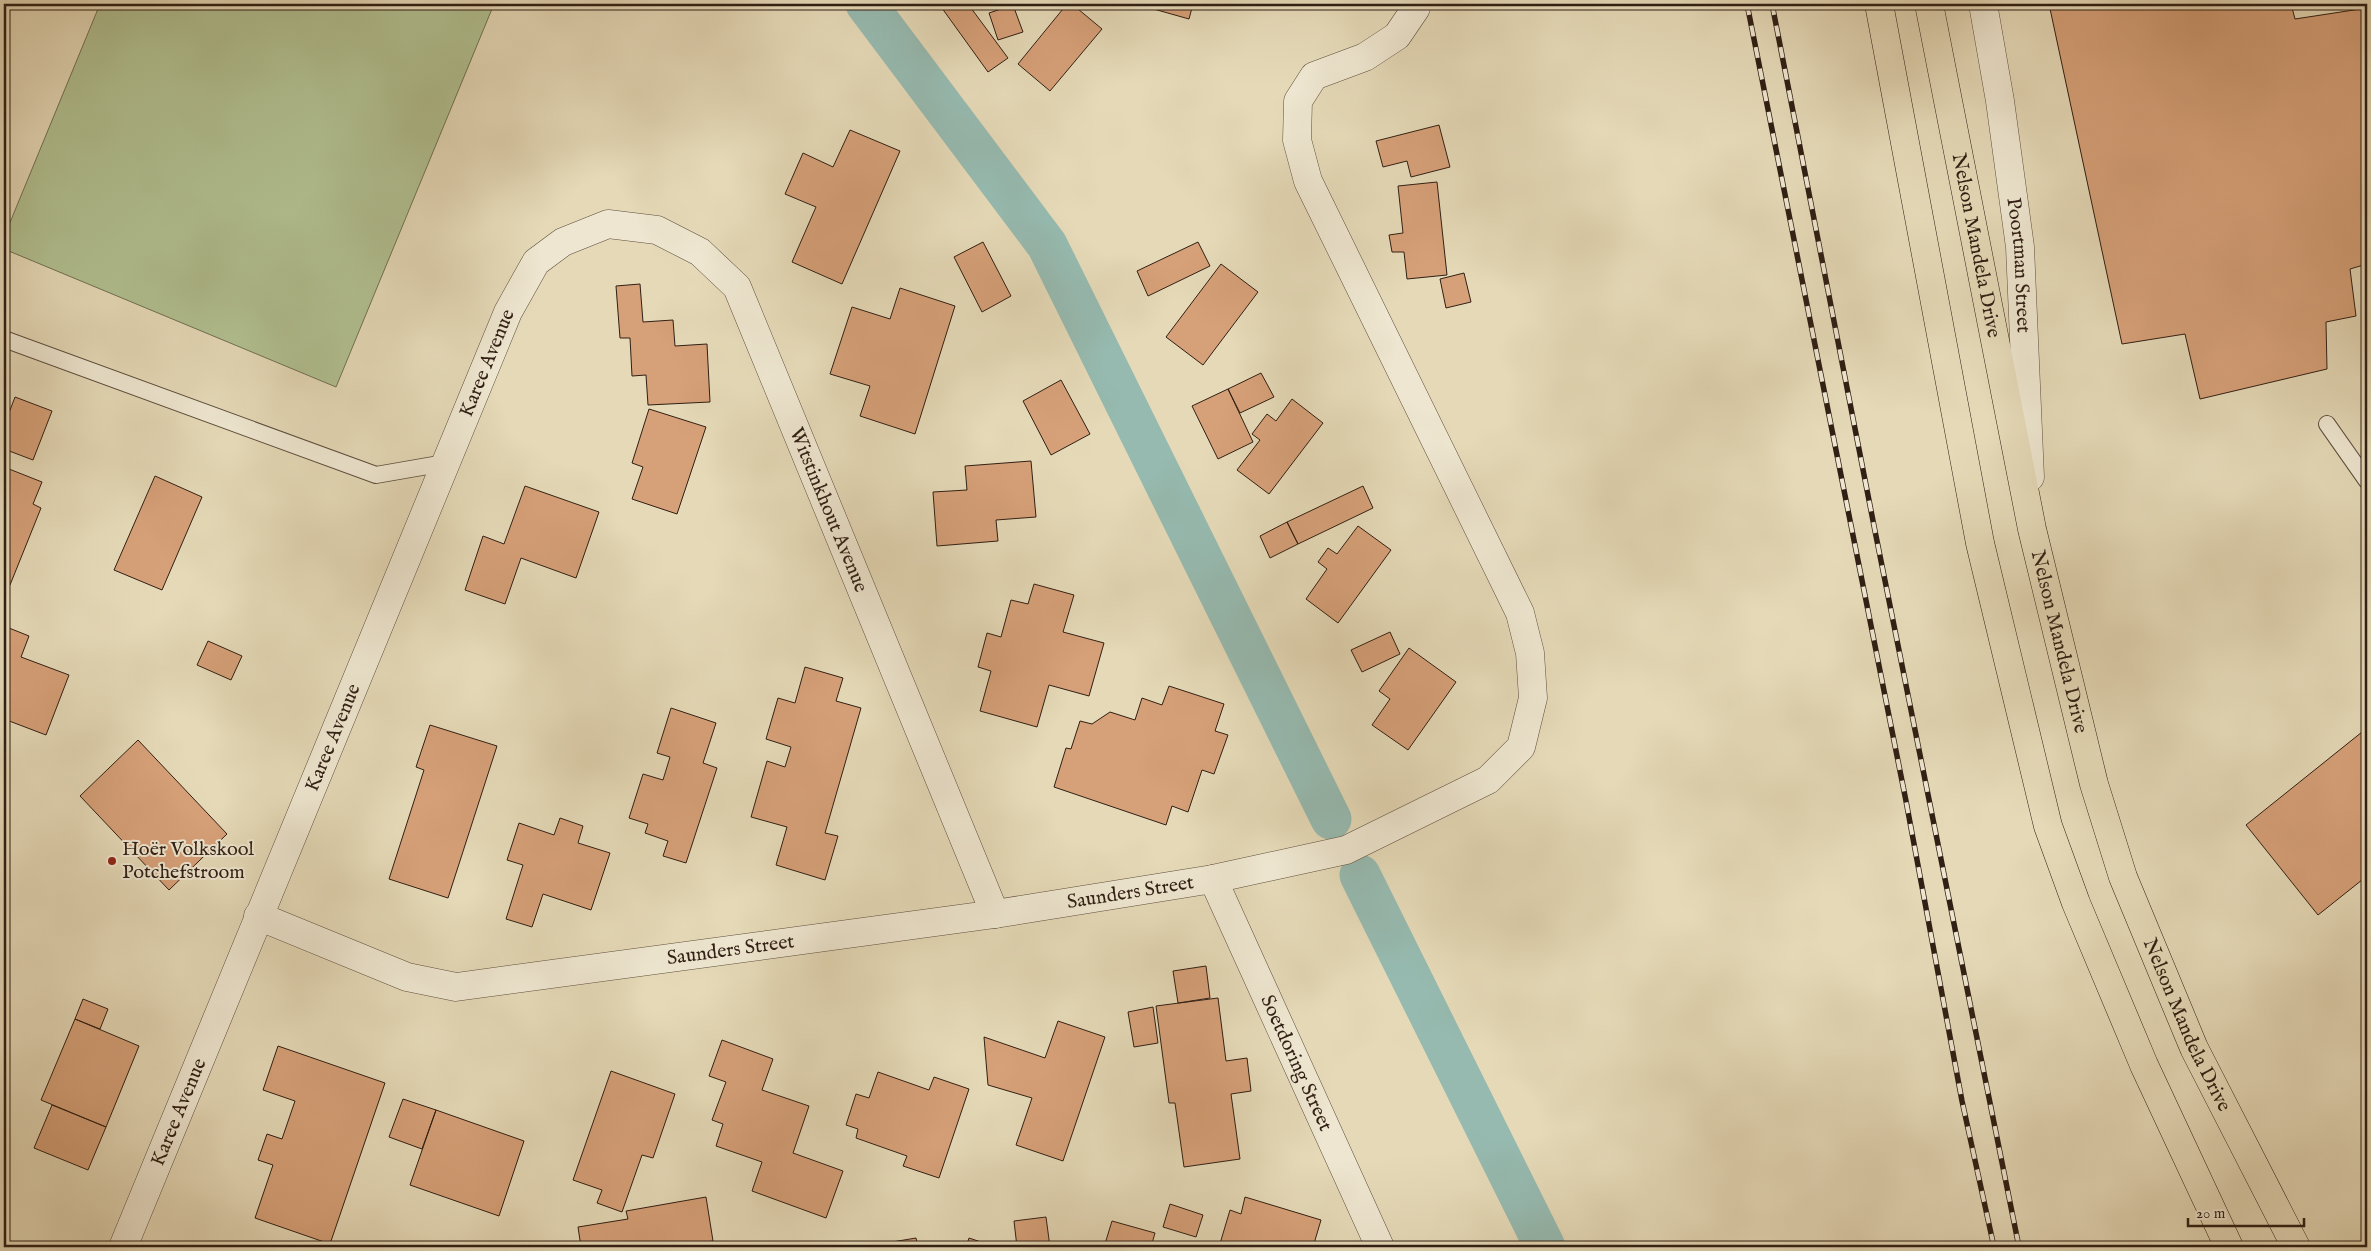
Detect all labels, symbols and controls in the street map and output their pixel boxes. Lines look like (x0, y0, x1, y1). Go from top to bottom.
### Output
street label: Nelson Mandela Drive (1946, 151, 2007, 340)
street label: Poortman Street (2001, 196, 2036, 334)
street label: Karee Avenue (454, 305, 520, 421)
street label: Witstinkhout Avenue (784, 424, 874, 596)
street label: Nelson Mandela Drive (2025, 548, 2094, 736)
street label: Karee Avenue (299, 680, 366, 795)
place label: Hoër Volkskool Potchefstroom (122, 837, 254, 885)
marker: Hoër Volkskool Potchefstroom (106, 855, 118, 867)
street label: Saunders Street (1065, 870, 1196, 915)
street label: Saunders Street (665, 929, 796, 971)
street label: Nelson Mandela Drive (2137, 935, 2237, 1116)
street label: Soetdoring Street (1255, 991, 1338, 1135)
street label: Karee Avenue (145, 1054, 212, 1170)
scale bar (2188, 1196, 2305, 1228)
text: 20 m (2196, 1204, 2226, 1223)

